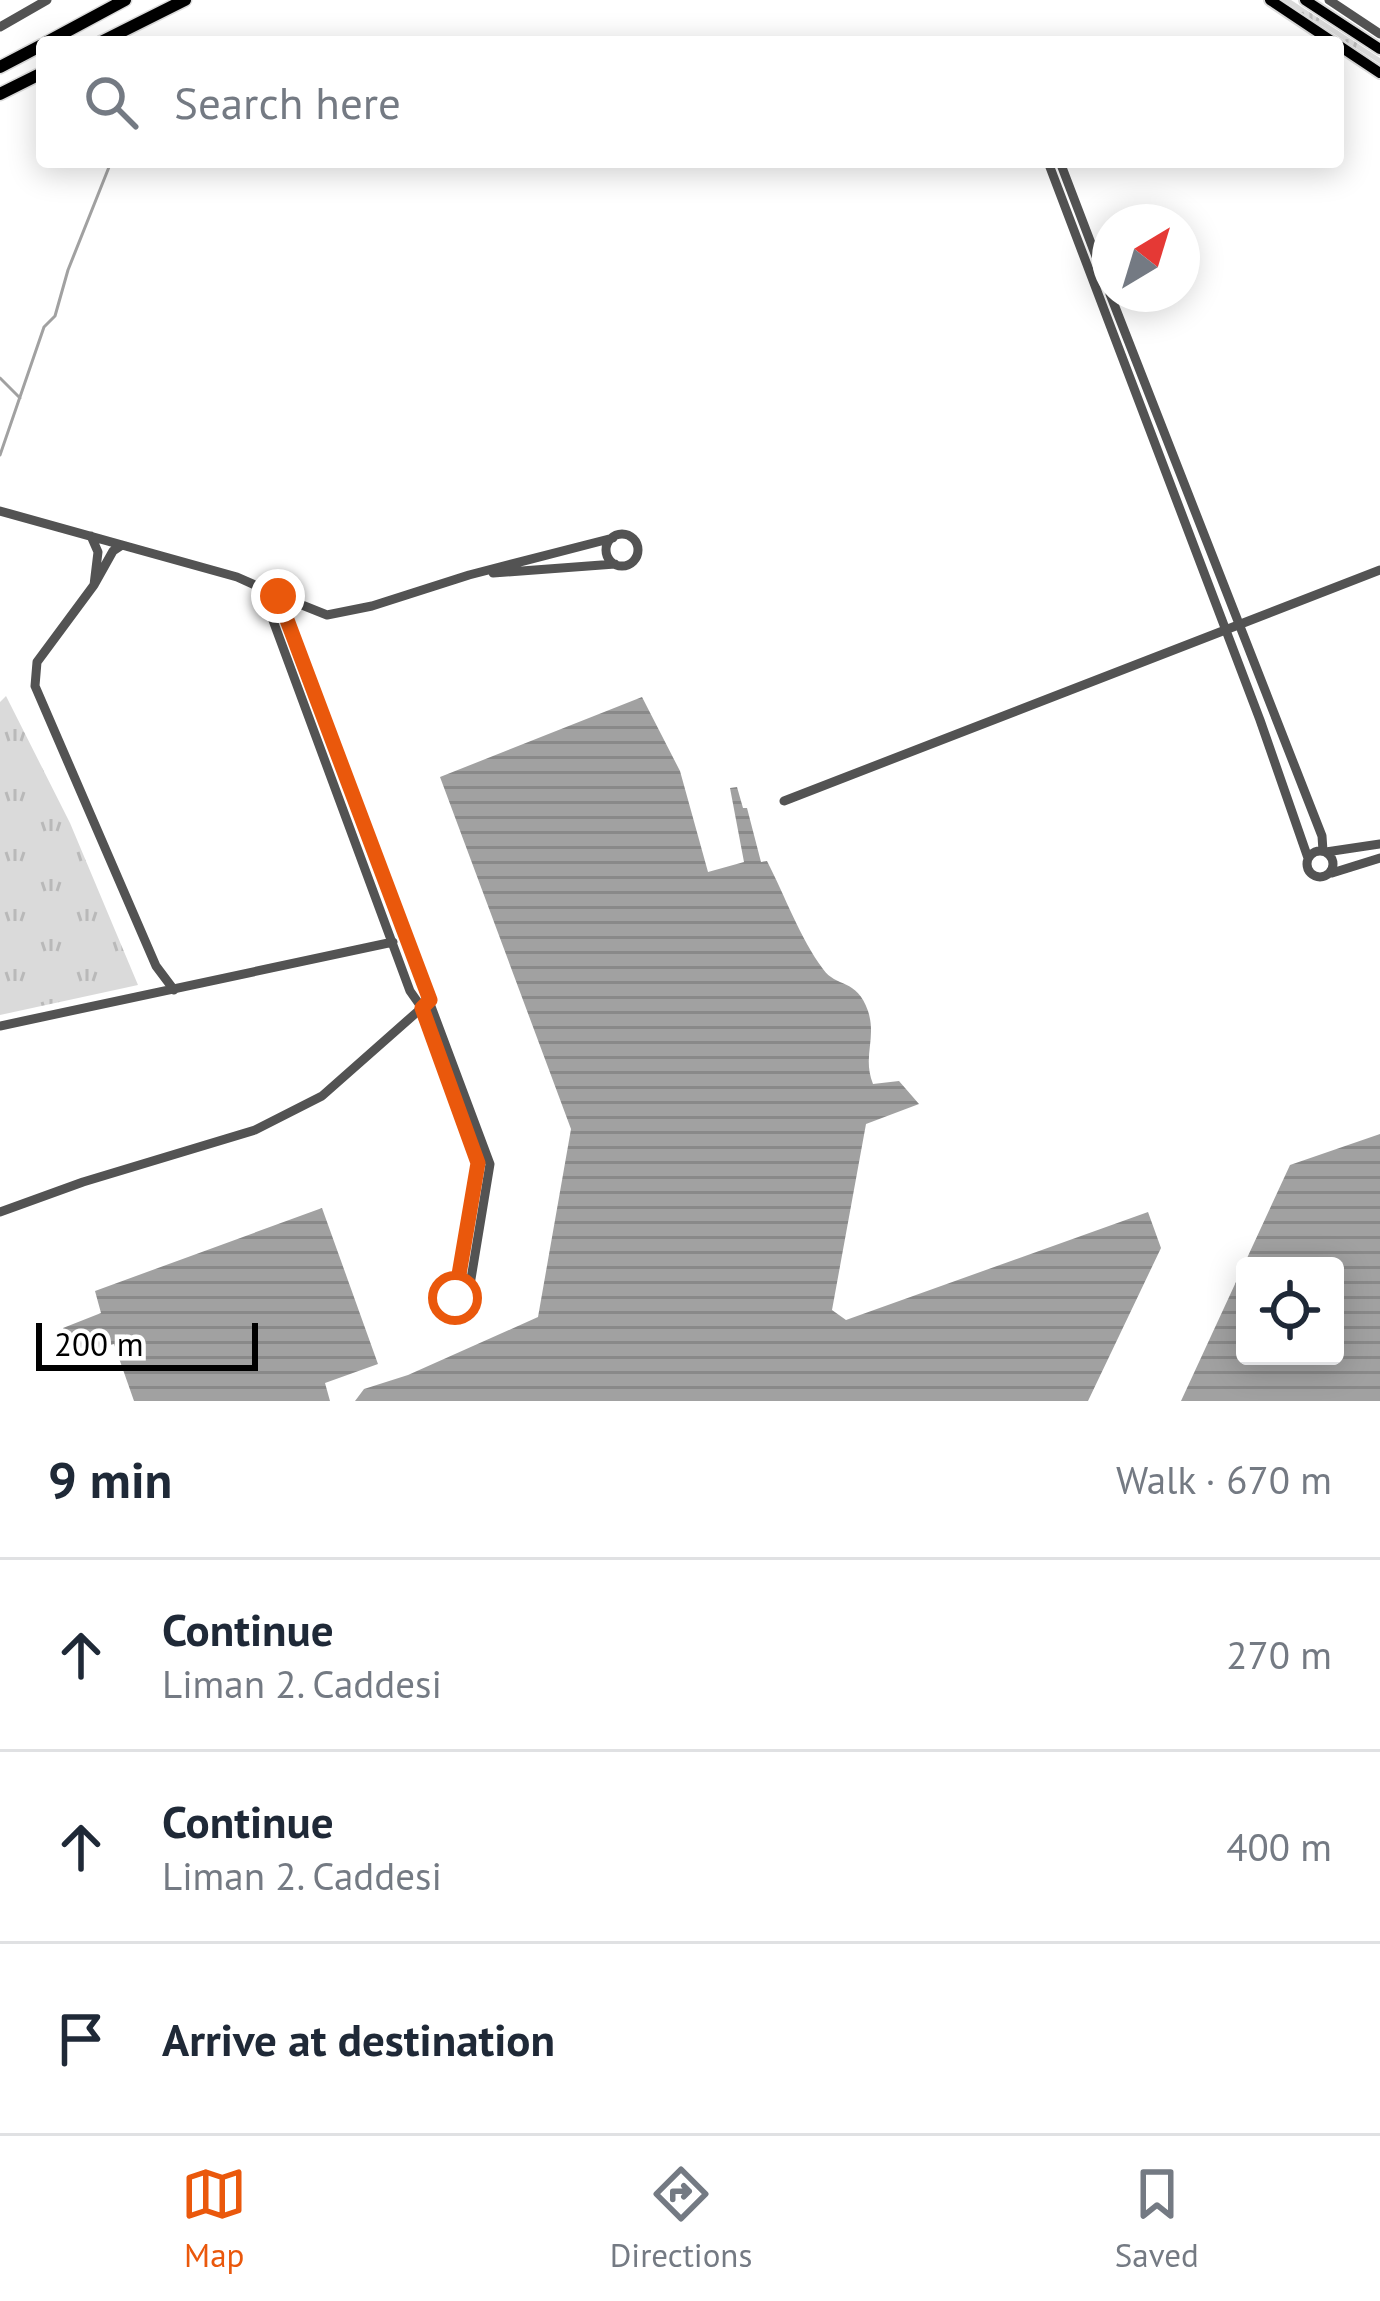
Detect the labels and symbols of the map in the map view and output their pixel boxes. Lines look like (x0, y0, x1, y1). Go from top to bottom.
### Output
north arrow (1092, 204, 1200, 312)
route end (251, 569, 305, 623)
route start (428, 1271, 482, 1325)
scale bar (36, 1317, 258, 1370)

